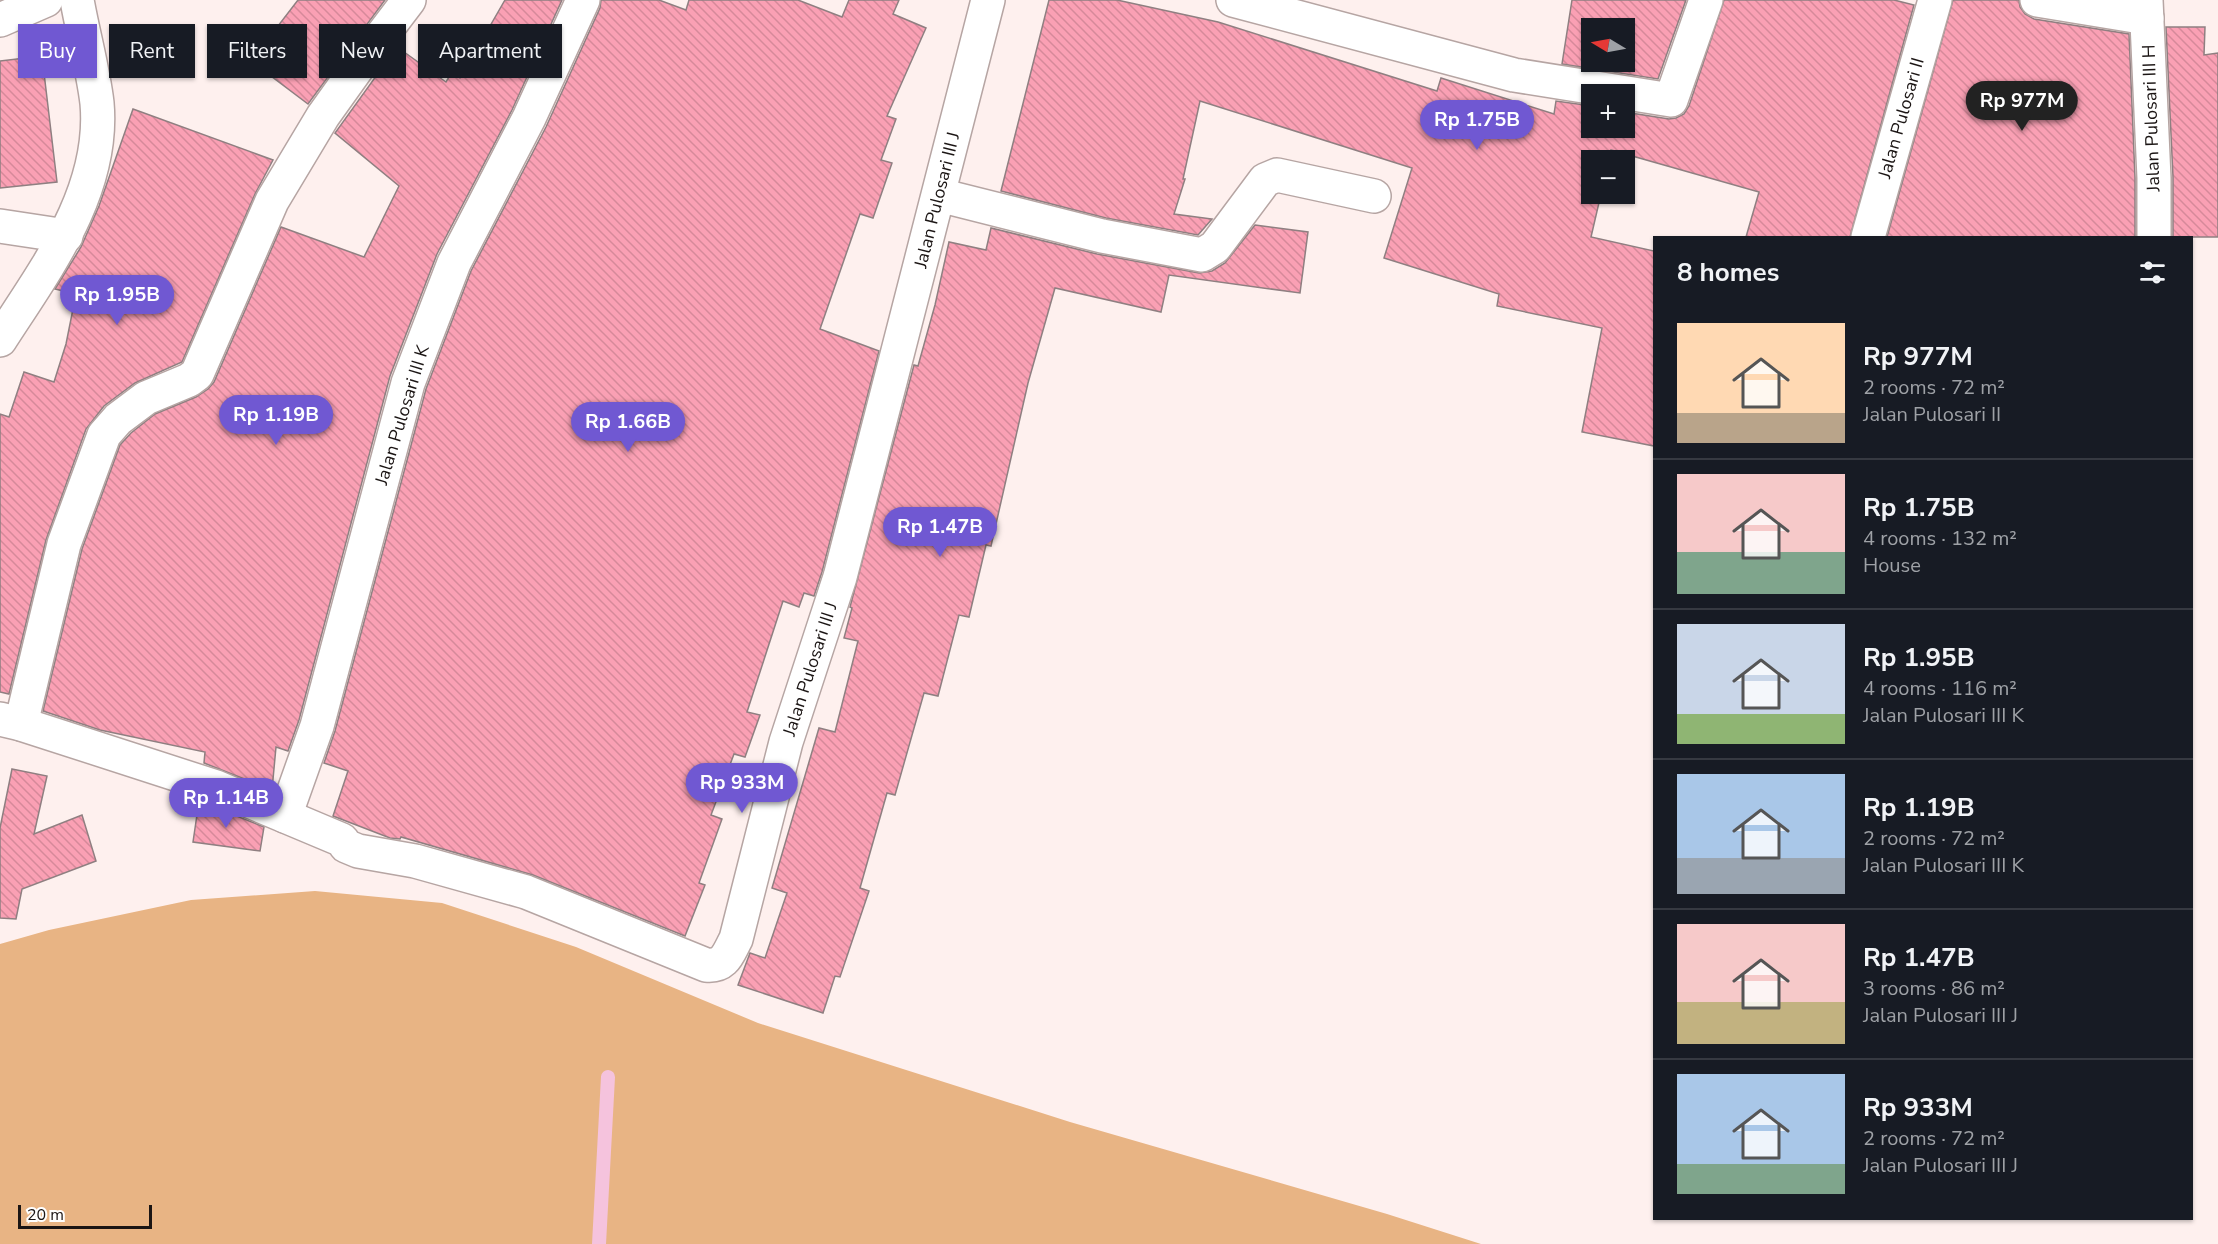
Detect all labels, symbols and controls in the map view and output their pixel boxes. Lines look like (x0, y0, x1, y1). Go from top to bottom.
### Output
north arrow (1581, 18, 1635, 72)
map controls (1581, 18, 1635, 204)
chip: Buy (18, 24, 97, 78)
chip: Rent (109, 24, 195, 78)
chip: Filters (207, 24, 307, 78)
chip: New (319, 24, 406, 78)
chip: Apartment (418, 24, 562, 78)
street label: Jalan Pulosari III H (2136, 44, 2166, 193)
street label: Jalan Pulosari II (1872, 55, 1930, 182)
pin: Rp 977M (1967, 81, 2077, 132)
button: + (1581, 84, 1635, 138)
text: Rp 977M (1980, 87, 2064, 114)
pin: Rp 1.75B (1415, 100, 1539, 151)
text: Rp 1.75B (1434, 106, 1520, 133)
street label: Jalan Pulosari III J (908, 129, 966, 272)
button: − (1581, 150, 1635, 204)
text: 8 homes (1677, 255, 1779, 290)
icon: filters (2136, 256, 2169, 289)
pin: Rp 1.95B (55, 275, 179, 326)
text: Rp 1.95B (74, 281, 160, 308)
text: Rp 977M (1863, 339, 1973, 374)
street label: Jalan Pulosari III K (369, 342, 435, 489)
icon: home (1725, 347, 1797, 419)
text: 2 rooms · 72 m² (1863, 374, 2005, 401)
pin: Rp 1.19B (214, 395, 338, 446)
text: Rp 1.19B (233, 401, 319, 428)
text: Jalan Pulosari II (1863, 401, 2001, 428)
pin: Rp 1.66B (566, 402, 690, 453)
text: Rp 1.66B (585, 408, 671, 435)
text: Rp 1.75B (1863, 490, 1975, 525)
icon: home (1725, 498, 1797, 570)
pin: Rp 1.47B (878, 507, 1002, 558)
text: Rp 1.47B (897, 513, 983, 540)
text: 4 rooms · 132 m² (1863, 525, 2017, 552)
text: House (1863, 552, 1921, 579)
street label: Jalan Pulosari III J (777, 599, 843, 740)
text: Rp 1.95B (1863, 640, 1975, 675)
icon: home (1725, 648, 1797, 720)
text: 4 rooms · 116 m² (1863, 675, 2017, 702)
text: Jalan Pulosari III K (1863, 702, 2024, 729)
pin: Rp 933M (687, 763, 797, 814)
text: Rp 933M (700, 769, 784, 796)
pin: Rp 1.14B (164, 778, 288, 829)
text: Rp 1.14B (183, 784, 269, 811)
text: Rp 1.19B (1863, 790, 1975, 825)
icon: home (1725, 798, 1797, 870)
text: 2 rooms · 72 m² (1863, 825, 2005, 852)
text: Jalan Pulosari III K (1863, 852, 2024, 879)
text: Rp 1.47B (1863, 940, 1975, 975)
icon: home (1725, 948, 1797, 1020)
text: 3 rooms · 86 m² (1863, 975, 2005, 1002)
text: Jalan Pulosari III J (1863, 1002, 2018, 1029)
text: Rp 933M (1863, 1090, 1973, 1125)
icon: home (1725, 1098, 1797, 1170)
text: 2 rooms · 72 m² (1863, 1125, 2005, 1152)
text: Jalan Pulosari III J (1863, 1152, 2018, 1179)
scale bar (18, 1202, 152, 1230)
text: 20 m (27, 1204, 64, 1226)

